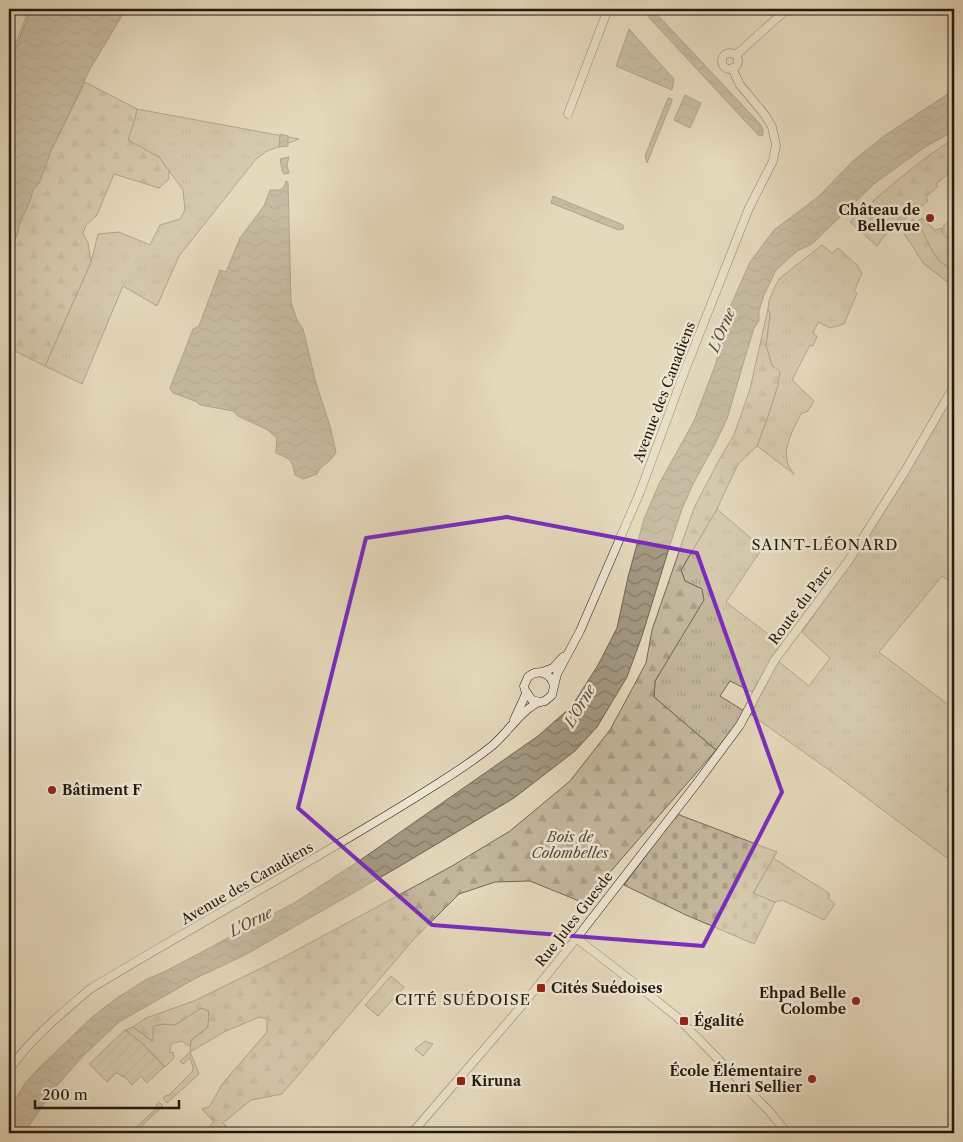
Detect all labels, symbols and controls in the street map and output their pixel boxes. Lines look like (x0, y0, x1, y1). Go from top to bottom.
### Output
place label: Château de Bellevue (838, 201, 920, 235)
marker: Château de Bellevue (924, 212, 936, 224)
water label: L'Orne (703, 304, 740, 356)
street label: Avenue des Canadiens (628, 319, 699, 466)
district label: SAINT-LÉONARD (752, 535, 898, 554)
street label: Route du Parc (764, 562, 836, 648)
water label: L'Orne (559, 680, 600, 731)
place label: Bâtiment F (62, 781, 142, 799)
marker: Bâtiment F (46, 784, 58, 796)
park label: Bois de Colombelles (531, 828, 609, 862)
street label: Avenue des Canadiens (177, 838, 316, 929)
street label: Rue Jules Guesde (531, 868, 617, 970)
water label: L'Orne (225, 902, 276, 941)
place label: Cités Suédoises (551, 979, 662, 997)
marker: Cités Suédoises (535, 982, 547, 994)
place label: Ehpad Belle Colombe (759, 984, 846, 1018)
district label: CITÉ SUÉDOISE (395, 990, 531, 1009)
marker: Ehpad Belle Colombe (850, 995, 862, 1007)
place label: Égalité (694, 1011, 744, 1030)
marker: Égalité (678, 1015, 690, 1027)
place label: École Élémentaire Henri Sellier (669, 1061, 802, 1096)
place label: Kiruna (471, 1072, 522, 1090)
marker: École Élémentaire Henri Sellier (806, 1073, 818, 1085)
marker: Kiruna (455, 1075, 467, 1087)
scale bar (35, 1077, 179, 1109)
text: 200 m (42, 1085, 88, 1104)

